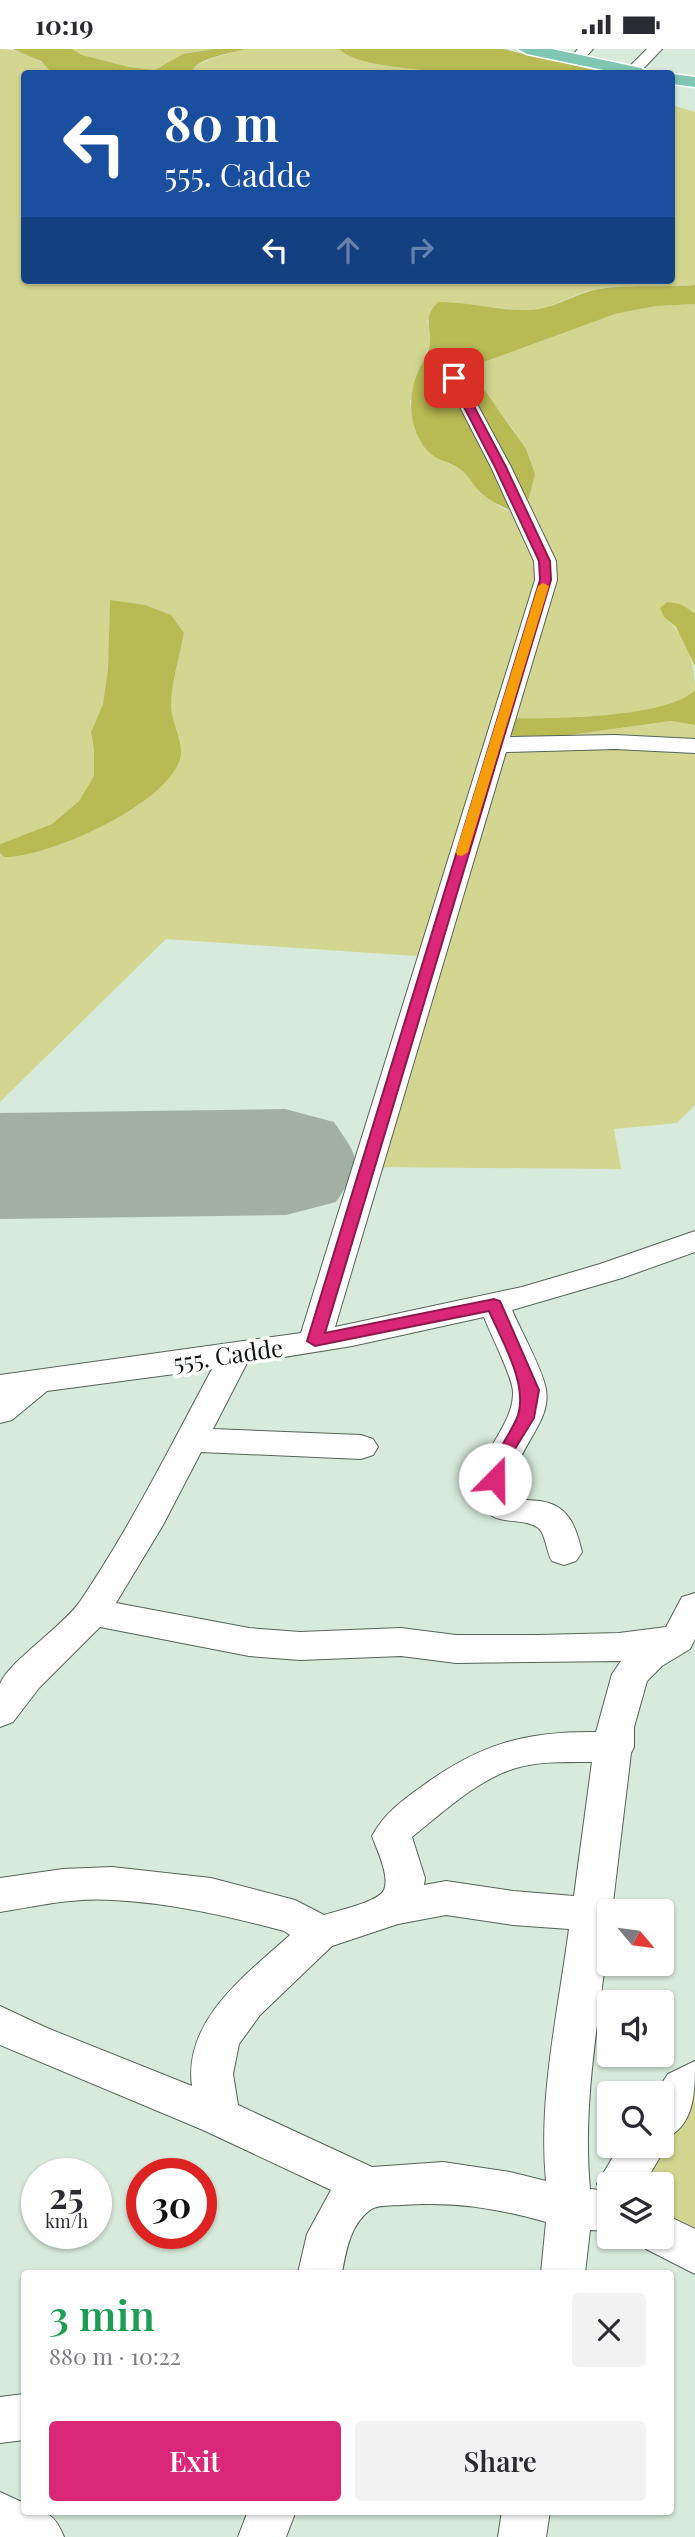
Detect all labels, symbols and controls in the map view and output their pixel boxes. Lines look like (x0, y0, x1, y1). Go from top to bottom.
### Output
text: 10:19 (35, 7, 94, 42)
text: 80 m (164, 89, 279, 154)
icon: left (49, 98, 140, 189)
text: 555. Cadde (164, 152, 311, 195)
icon: left (256, 231, 294, 269)
icon: ahead (329, 231, 367, 269)
icon: right (402, 231, 440, 269)
pin (424, 348, 484, 408)
icon: arrive (435, 359, 473, 397)
street label: 555. Cadde (171, 1330, 285, 1378)
position arrow (458, 1442, 532, 1516)
north arrow (597, 1899, 674, 1976)
map controls (597, 1899, 674, 2249)
button: sound (597, 1990, 674, 2067)
button: search (597, 2081, 674, 2158)
speed limit sign: 30 (126, 2158, 217, 2249)
text: 25 (49, 2171, 84, 2218)
button: layers (597, 2172, 674, 2249)
text: km/h (45, 2209, 88, 2233)
text: 3 min (49, 2286, 155, 2342)
button: close (572, 2293, 646, 2367)
text: 880 m · 10:22 (49, 2340, 181, 2371)
button: Exit (49, 2421, 341, 2501)
button: Share (355, 2421, 646, 2501)

